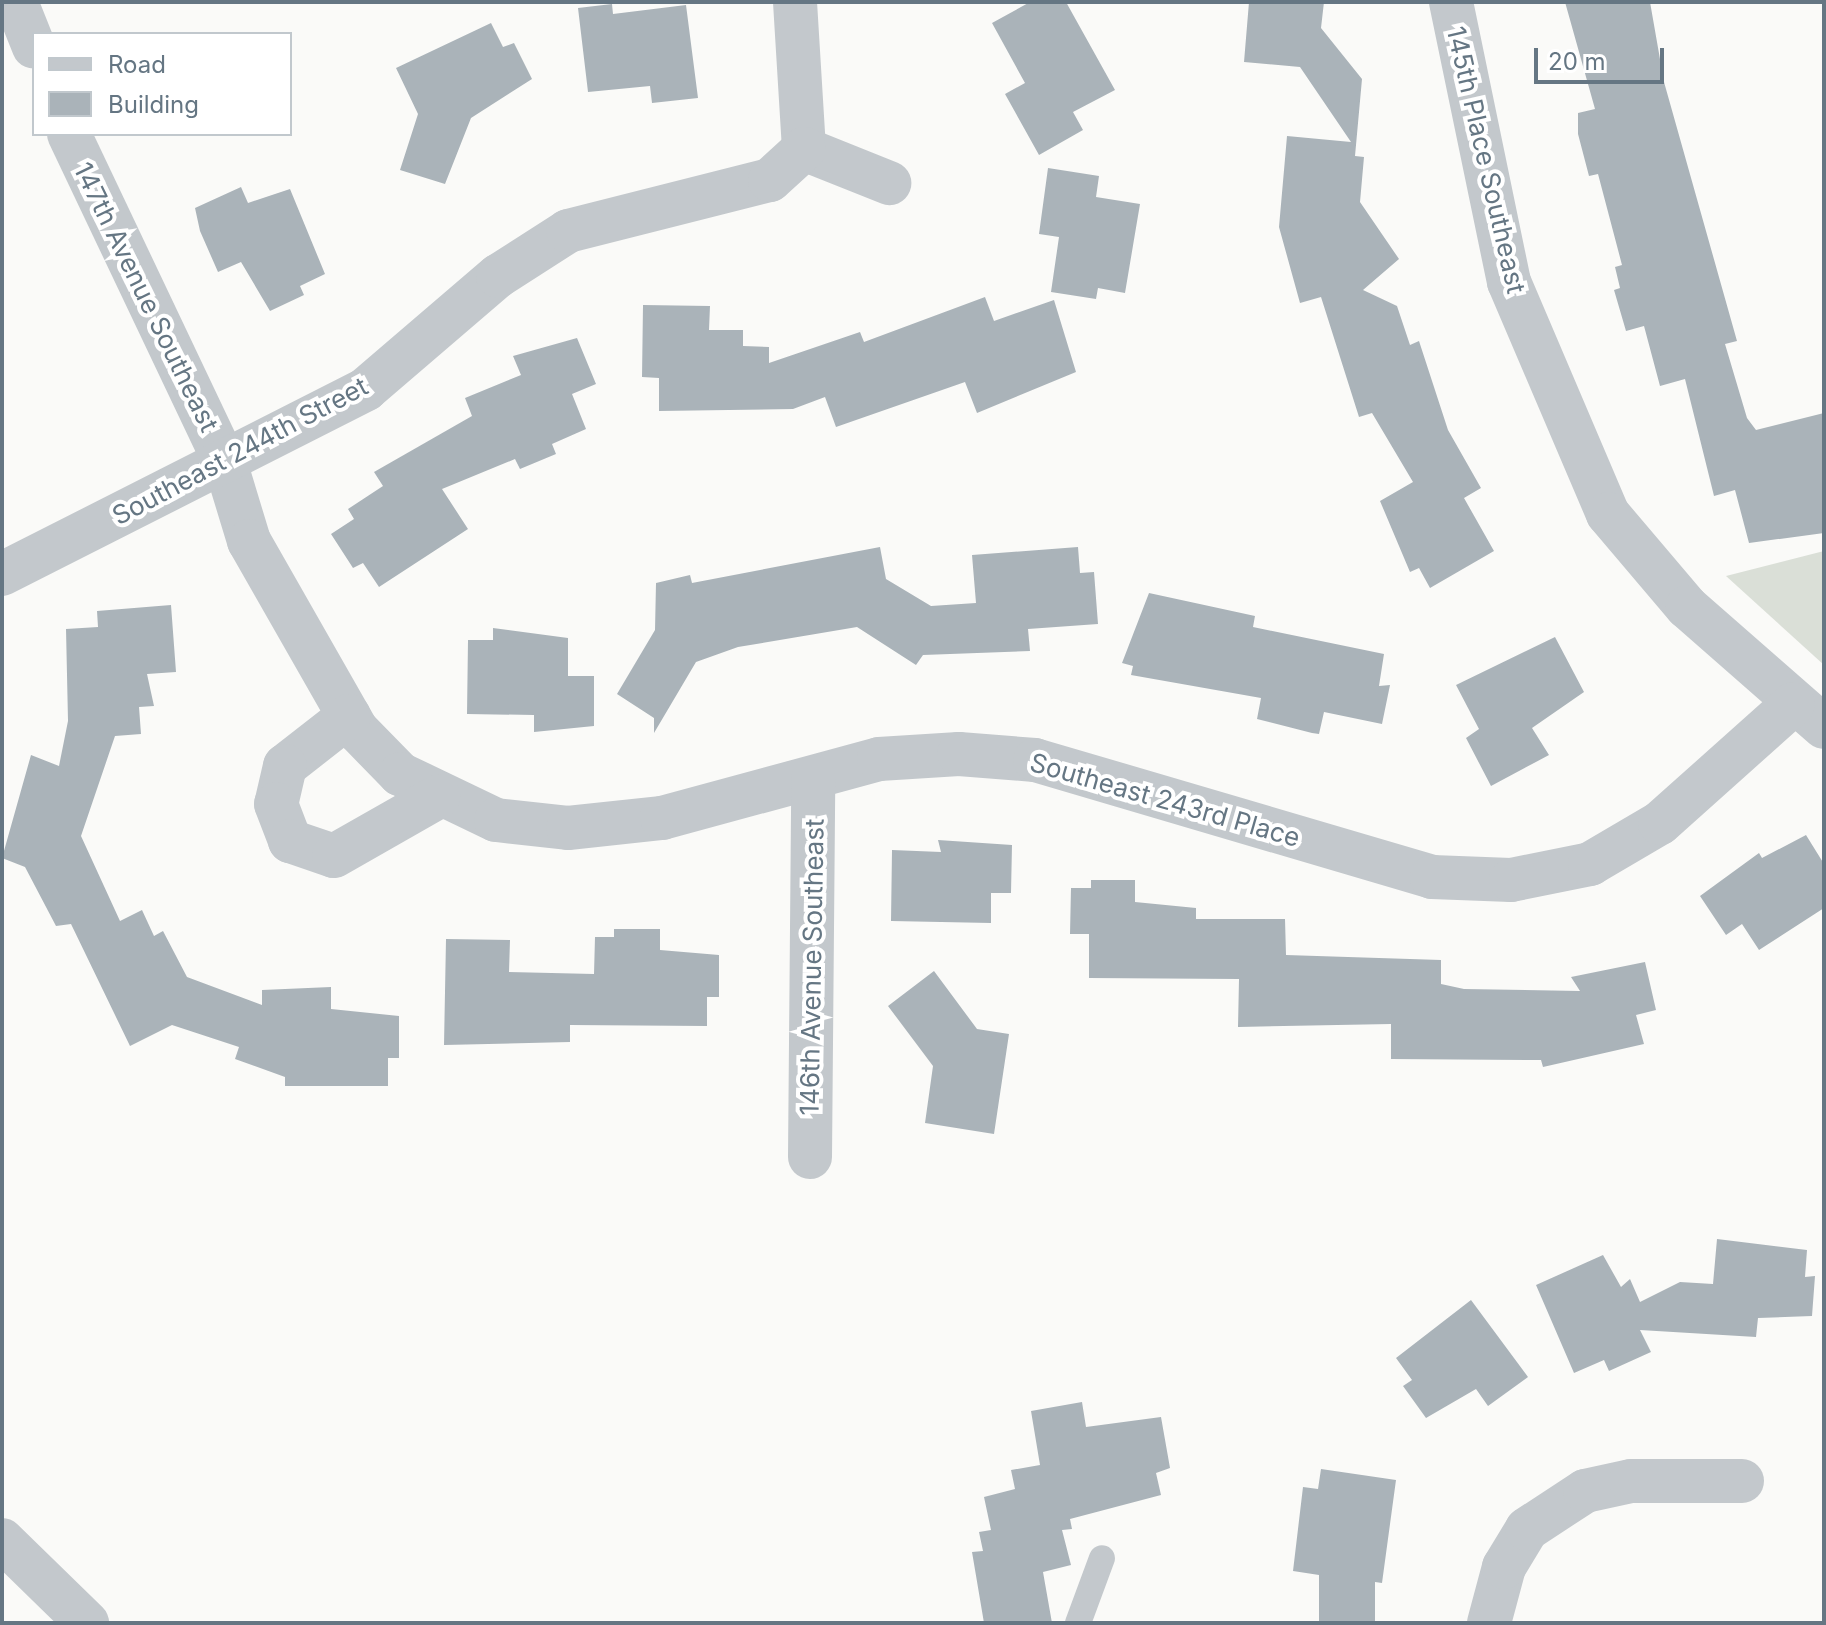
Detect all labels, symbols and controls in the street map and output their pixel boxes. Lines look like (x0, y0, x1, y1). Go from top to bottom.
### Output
street label: 145th Place Southeast (1440, 24, 1532, 296)
legend (32, 32, 292, 136)
scale bar (1538, 32, 1668, 82)
text: 20 m (1548, 47, 1606, 76)
text: Road (108, 50, 166, 79)
text: Building (108, 90, 199, 119)
street label: 147th Avenue Southeast (67, 157, 225, 437)
street label: Southeast 244th Street (107, 370, 373, 532)
street label: Southeast 243rd Place (1026, 746, 1304, 854)
street label: 146th Avenue Southeast (794, 818, 830, 1116)

